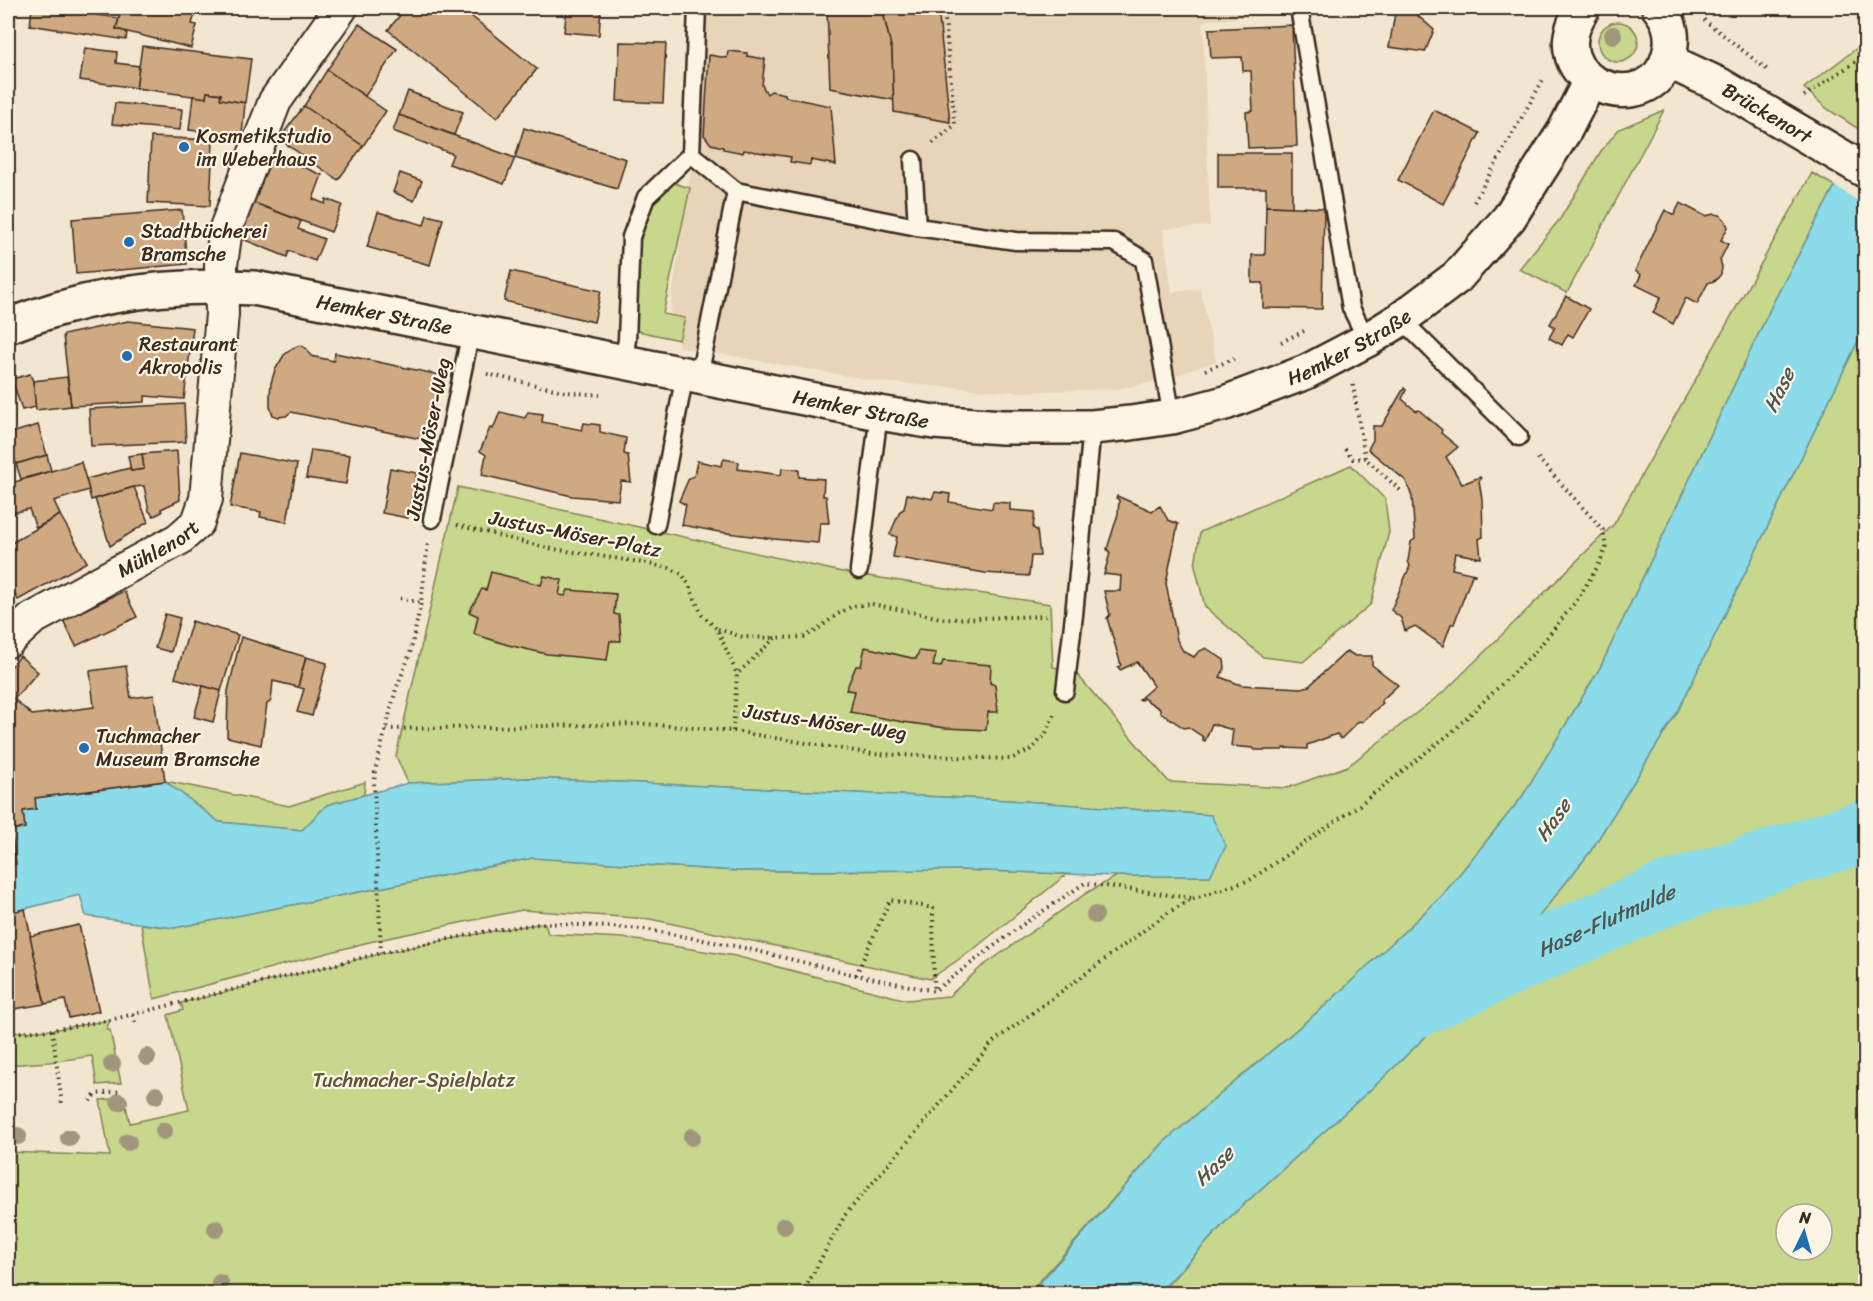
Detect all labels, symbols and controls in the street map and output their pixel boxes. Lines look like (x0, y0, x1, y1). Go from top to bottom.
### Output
street label: Brückenort (1715, 72, 1820, 154)
place label: Kosmetikstudio im Weberhaus (196, 119, 331, 177)
marker: Kosmetikstudio im Weberhaus (177, 140, 191, 154)
place label: Stadtbücherei Bramsche (141, 214, 268, 272)
marker: Stadtbücherei Bramsche (122, 235, 136, 249)
street label: Hemker Straße (313, 283, 455, 345)
street label: Hemker Straße (1282, 299, 1419, 395)
place label: Restaurant Akropolis (138, 327, 238, 385)
marker: Restaurant Akropolis (120, 349, 134, 363)
street label: Justus-Möser-Weg (395, 355, 461, 524)
water label: Hase (1752, 359, 1807, 419)
street label: Hemker Straße (790, 379, 932, 438)
street label: Justus-Möser-Platz (485, 500, 665, 568)
street label: Mühlenort (110, 511, 208, 587)
street label: Justus-Möser-Weg (740, 693, 909, 751)
place label: Tuchmacher Museum Bramsche (96, 719, 260, 777)
marker: Tuchmacher Museum Bramsche (77, 741, 91, 755)
water label: Hase (1524, 789, 1583, 850)
water label: Hase-Flutmulde (1531, 872, 1682, 968)
park label: Tuchmacher-Spielplatz (313, 1063, 516, 1098)
water label: Hase (1184, 1135, 1245, 1196)
north arrow (1774, 1202, 1834, 1262)
text: N (1797, 1203, 1813, 1233)

